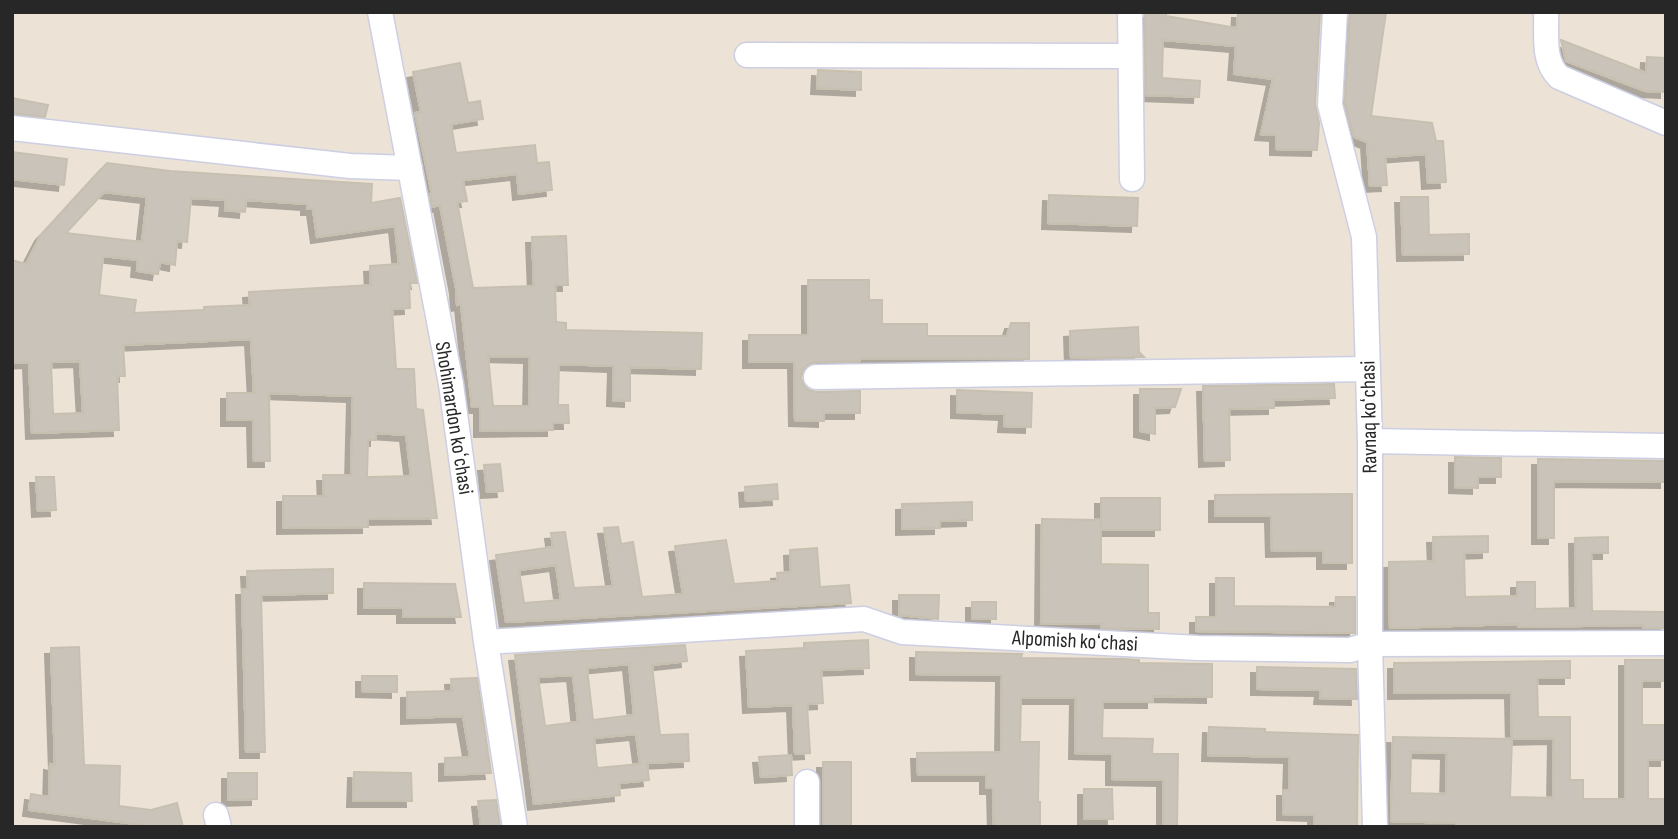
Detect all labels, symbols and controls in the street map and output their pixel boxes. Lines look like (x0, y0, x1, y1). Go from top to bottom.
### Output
street label: Shohimardon koʻchasi (430, 340, 478, 496)
street label: Ravnaq koʻchasi (1356, 360, 1382, 474)
street label: Alpomish koʻchasi (1011, 625, 1138, 657)

